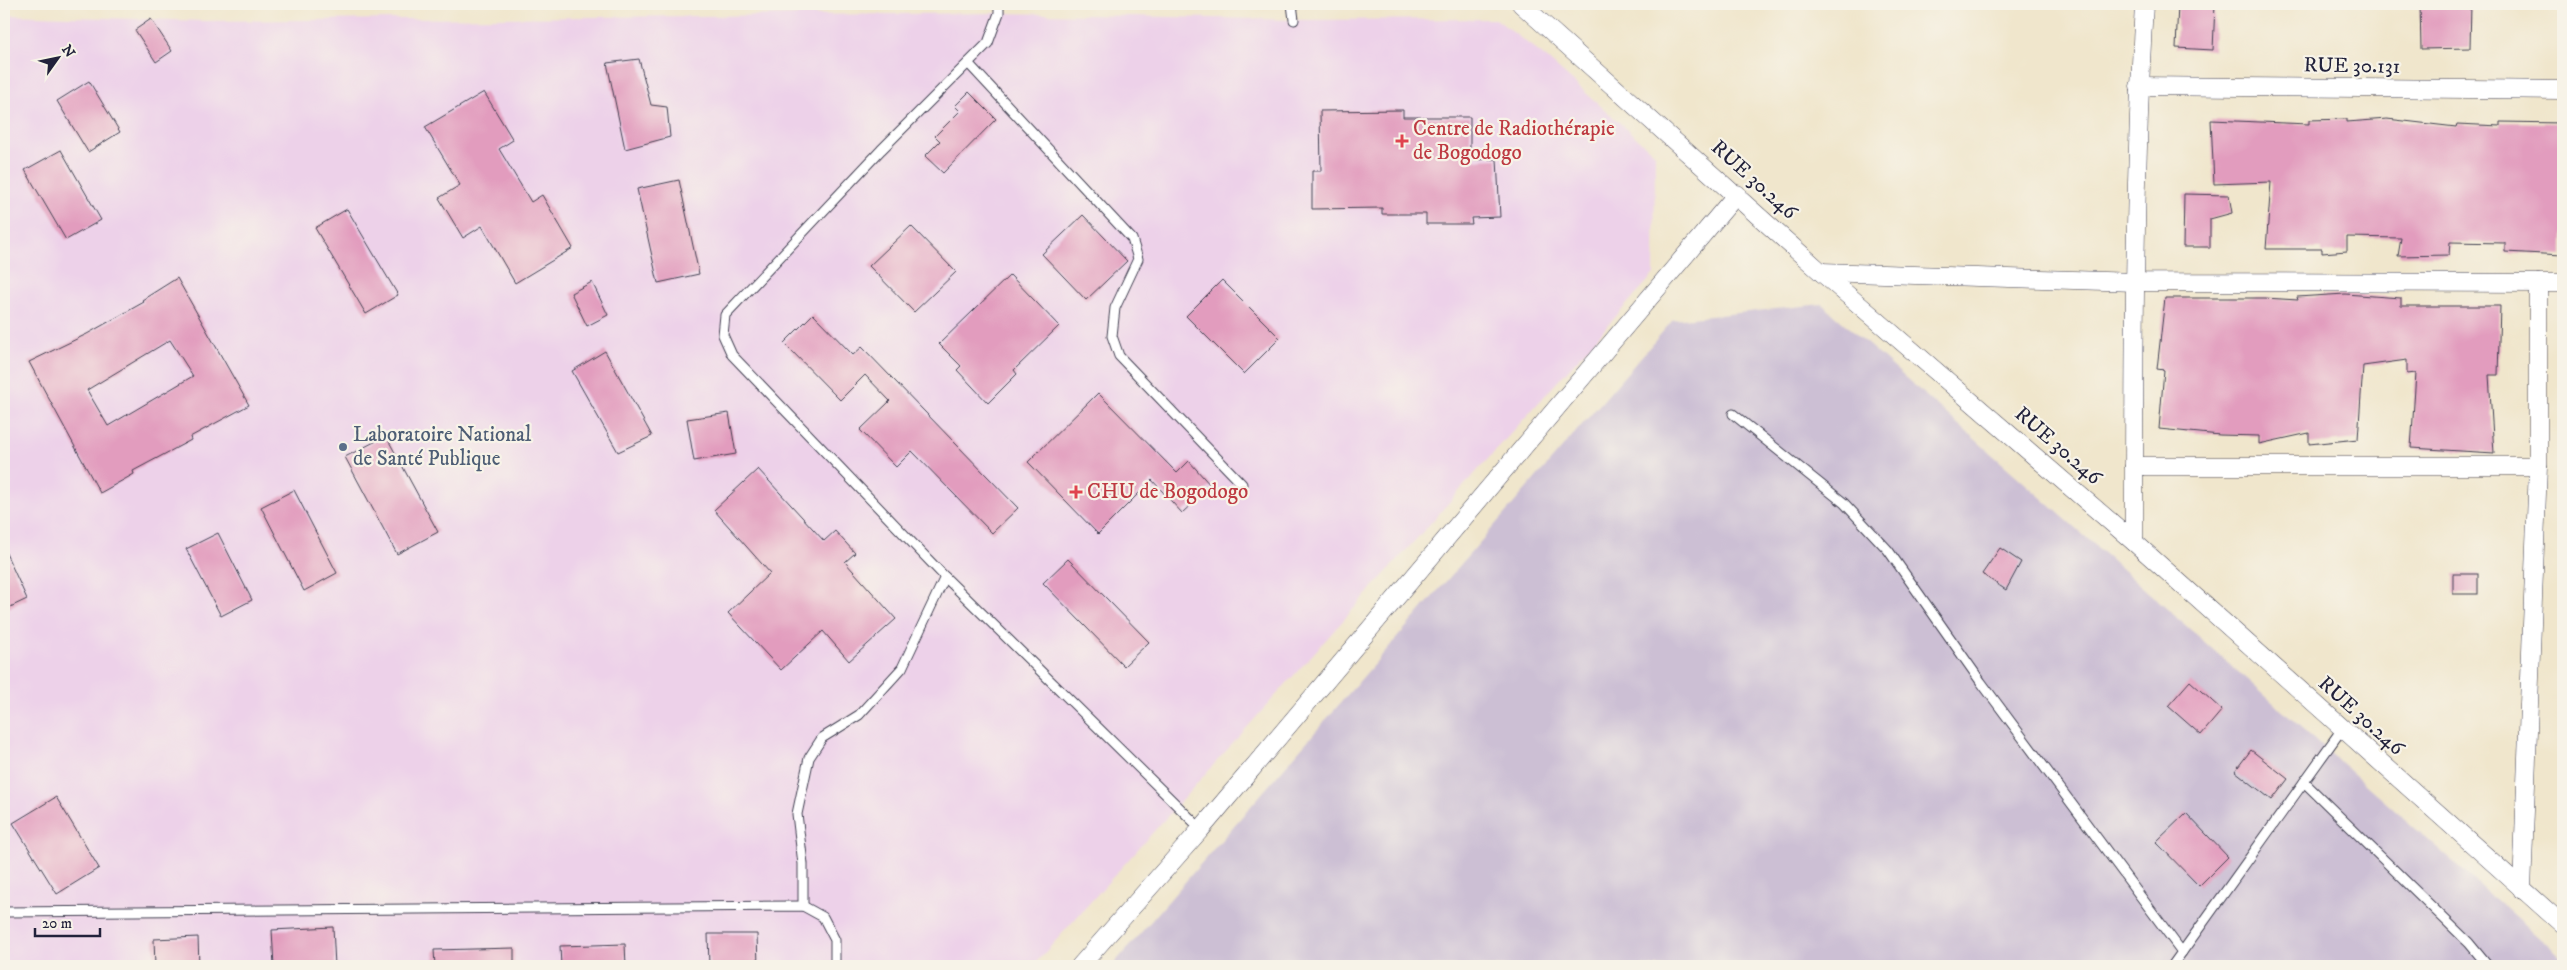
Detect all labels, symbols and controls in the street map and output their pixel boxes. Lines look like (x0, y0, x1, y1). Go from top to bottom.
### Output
north arrow (32, 32, 82, 82)
text: N (57, 42, 79, 62)
street label: RUE 30.131 (2303, 52, 2401, 80)
place label: Centre de Radiothérapie de Bogodogo (1413, 116, 1615, 166)
marker: Centre de Radiothérapie de Bogodogo (1395, 134, 1409, 148)
street label: RUE 30.246 (1706, 135, 1803, 226)
street label: RUE 30.246 (2009, 401, 2108, 492)
place label: Laboratoire National de Santé Publique (353, 422, 532, 472)
marker: Laboratoire National de Santé Publique (337, 441, 349, 453)
place label: CHU de Bogodogo (1087, 479, 1248, 505)
marker: CHU de Bogodogo (1069, 485, 1083, 499)
street label: RUE 30.246 (2313, 671, 2410, 762)
scale bar (35, 905, 100, 937)
text: 20 m (42, 914, 72, 933)

